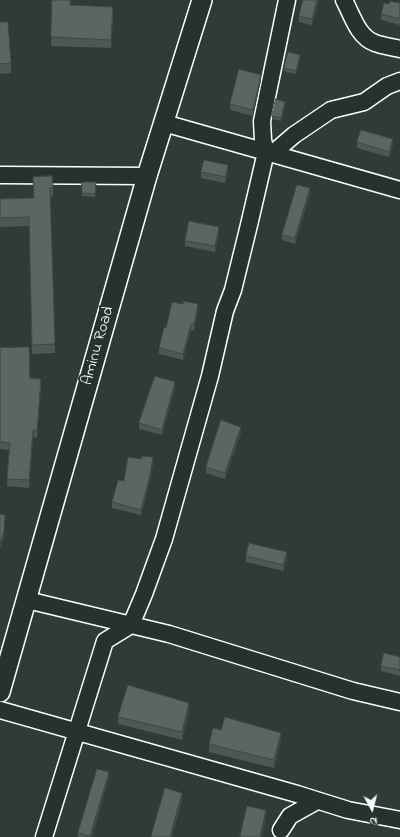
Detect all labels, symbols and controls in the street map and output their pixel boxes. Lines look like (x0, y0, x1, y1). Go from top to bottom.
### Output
street label: Aminu Road (79, 304, 119, 388)
north arrow (352, 789, 392, 829)
text: N (369, 813, 378, 829)

